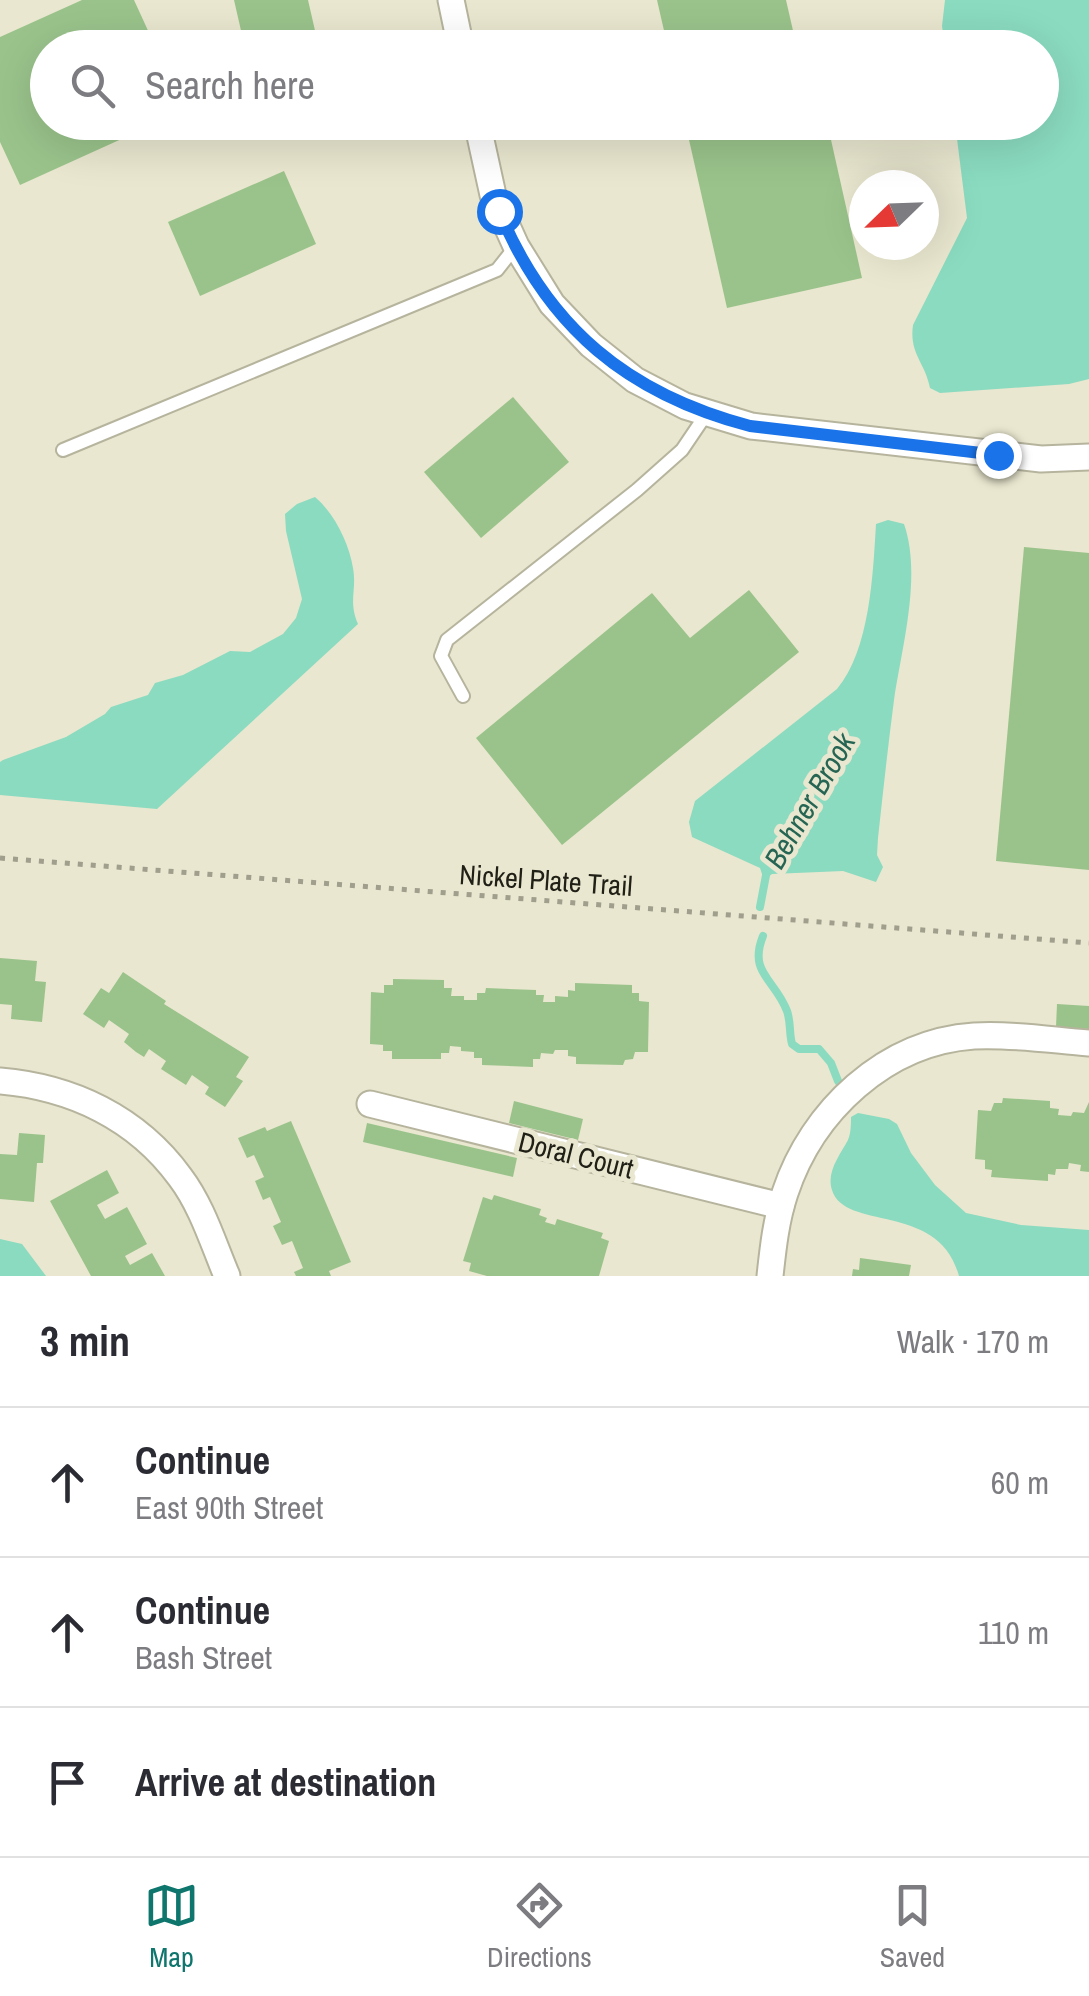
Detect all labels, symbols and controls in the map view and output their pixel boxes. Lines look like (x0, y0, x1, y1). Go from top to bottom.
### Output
search box (30, 30, 1059, 140)
icon: search (65, 58, 120, 113)
text: Search here (145, 60, 315, 111)
north arrow (849, 170, 939, 260)
route start (477, 189, 523, 235)
route end (976, 433, 1022, 479)
water label: Behner Brook (754, 724, 865, 876)
street label: Nickel Plate Trail (458, 855, 634, 905)
street label: Doral Court (514, 1122, 638, 1188)
text: 3 min (40, 1313, 130, 1369)
text: Walk · 170 m (897, 1320, 1049, 1363)
text: Continue (135, 1435, 270, 1486)
icon: ahead (40, 1455, 95, 1510)
text: 60 m (991, 1461, 1049, 1504)
text: East 90th Street (135, 1486, 323, 1529)
text: Continue (135, 1585, 270, 1636)
icon: ahead (40, 1605, 95, 1660)
text: 110 m (978, 1611, 1049, 1654)
text: Bash Street (135, 1636, 272, 1679)
icon: arrive (40, 1755, 95, 1810)
text: Arrive at destination (135, 1757, 436, 1808)
tab: Map (144, 1878, 199, 1976)
tab: Directions (487, 1878, 592, 1976)
tab: Saved (880, 1878, 945, 1976)

